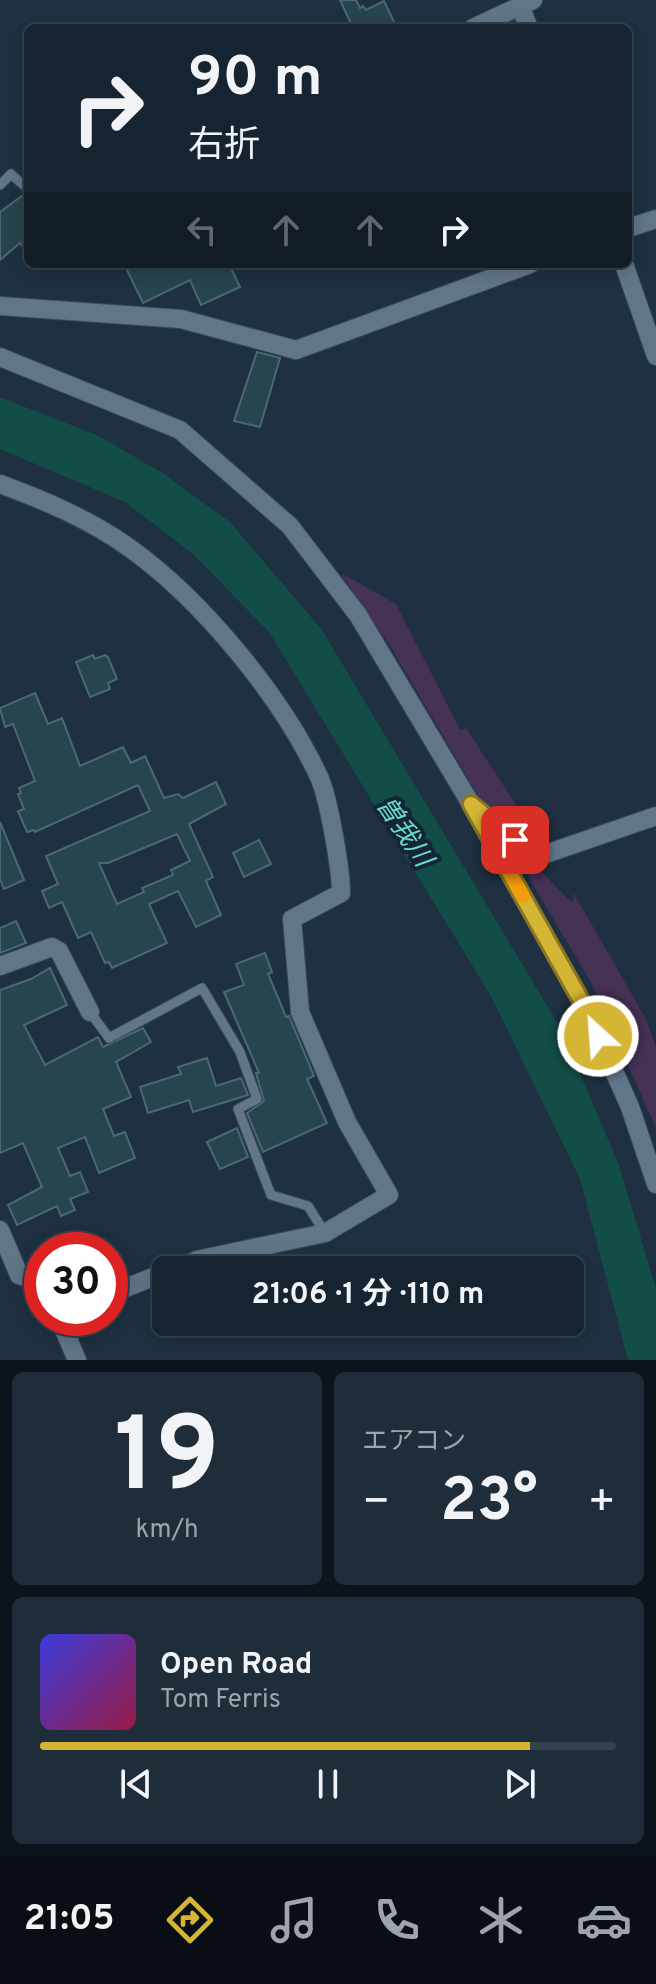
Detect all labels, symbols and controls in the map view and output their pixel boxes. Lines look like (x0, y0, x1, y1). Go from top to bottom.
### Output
text: 90 m (188, 45, 323, 115)
icon: right (56, 56, 160, 160)
text: 右折 (188, 124, 260, 170)
icon: left (180, 208, 224, 252)
icon: ahead (264, 208, 308, 252)
icon: ahead (348, 208, 392, 252)
icon: right (432, 208, 476, 252)
water label: 曽我川 (367, 791, 440, 876)
pin (481, 806, 549, 874)
icon: arrive (493, 818, 537, 862)
position arrow (556, 994, 640, 1078)
speed limit sign: 30 (24, 1232, 128, 1336)
text: 21:06 · 1 分 · 110 m (252, 1277, 484, 1314)
text: 19 (114, 1396, 220, 1528)
text: エアコン (362, 1426, 466, 1459)
text: 23° (440, 1466, 538, 1542)
text: − (362, 1476, 390, 1532)
text: + (588, 1476, 616, 1532)
text: km/h (135, 1514, 199, 1547)
text: Open Road (160, 1647, 312, 1684)
text: Tom Ferris (160, 1684, 281, 1717)
icon: previous (114, 1762, 158, 1806)
icon: pause (306, 1762, 350, 1806)
icon: next (498, 1762, 542, 1806)
icon: directions (162, 1892, 218, 1948)
icon: music (266, 1892, 322, 1948)
icon: phone (369, 1892, 425, 1948)
icon: climate (473, 1892, 529, 1948)
icon: car (576, 1892, 632, 1948)
text: 21:05 (24, 1897, 115, 1943)

